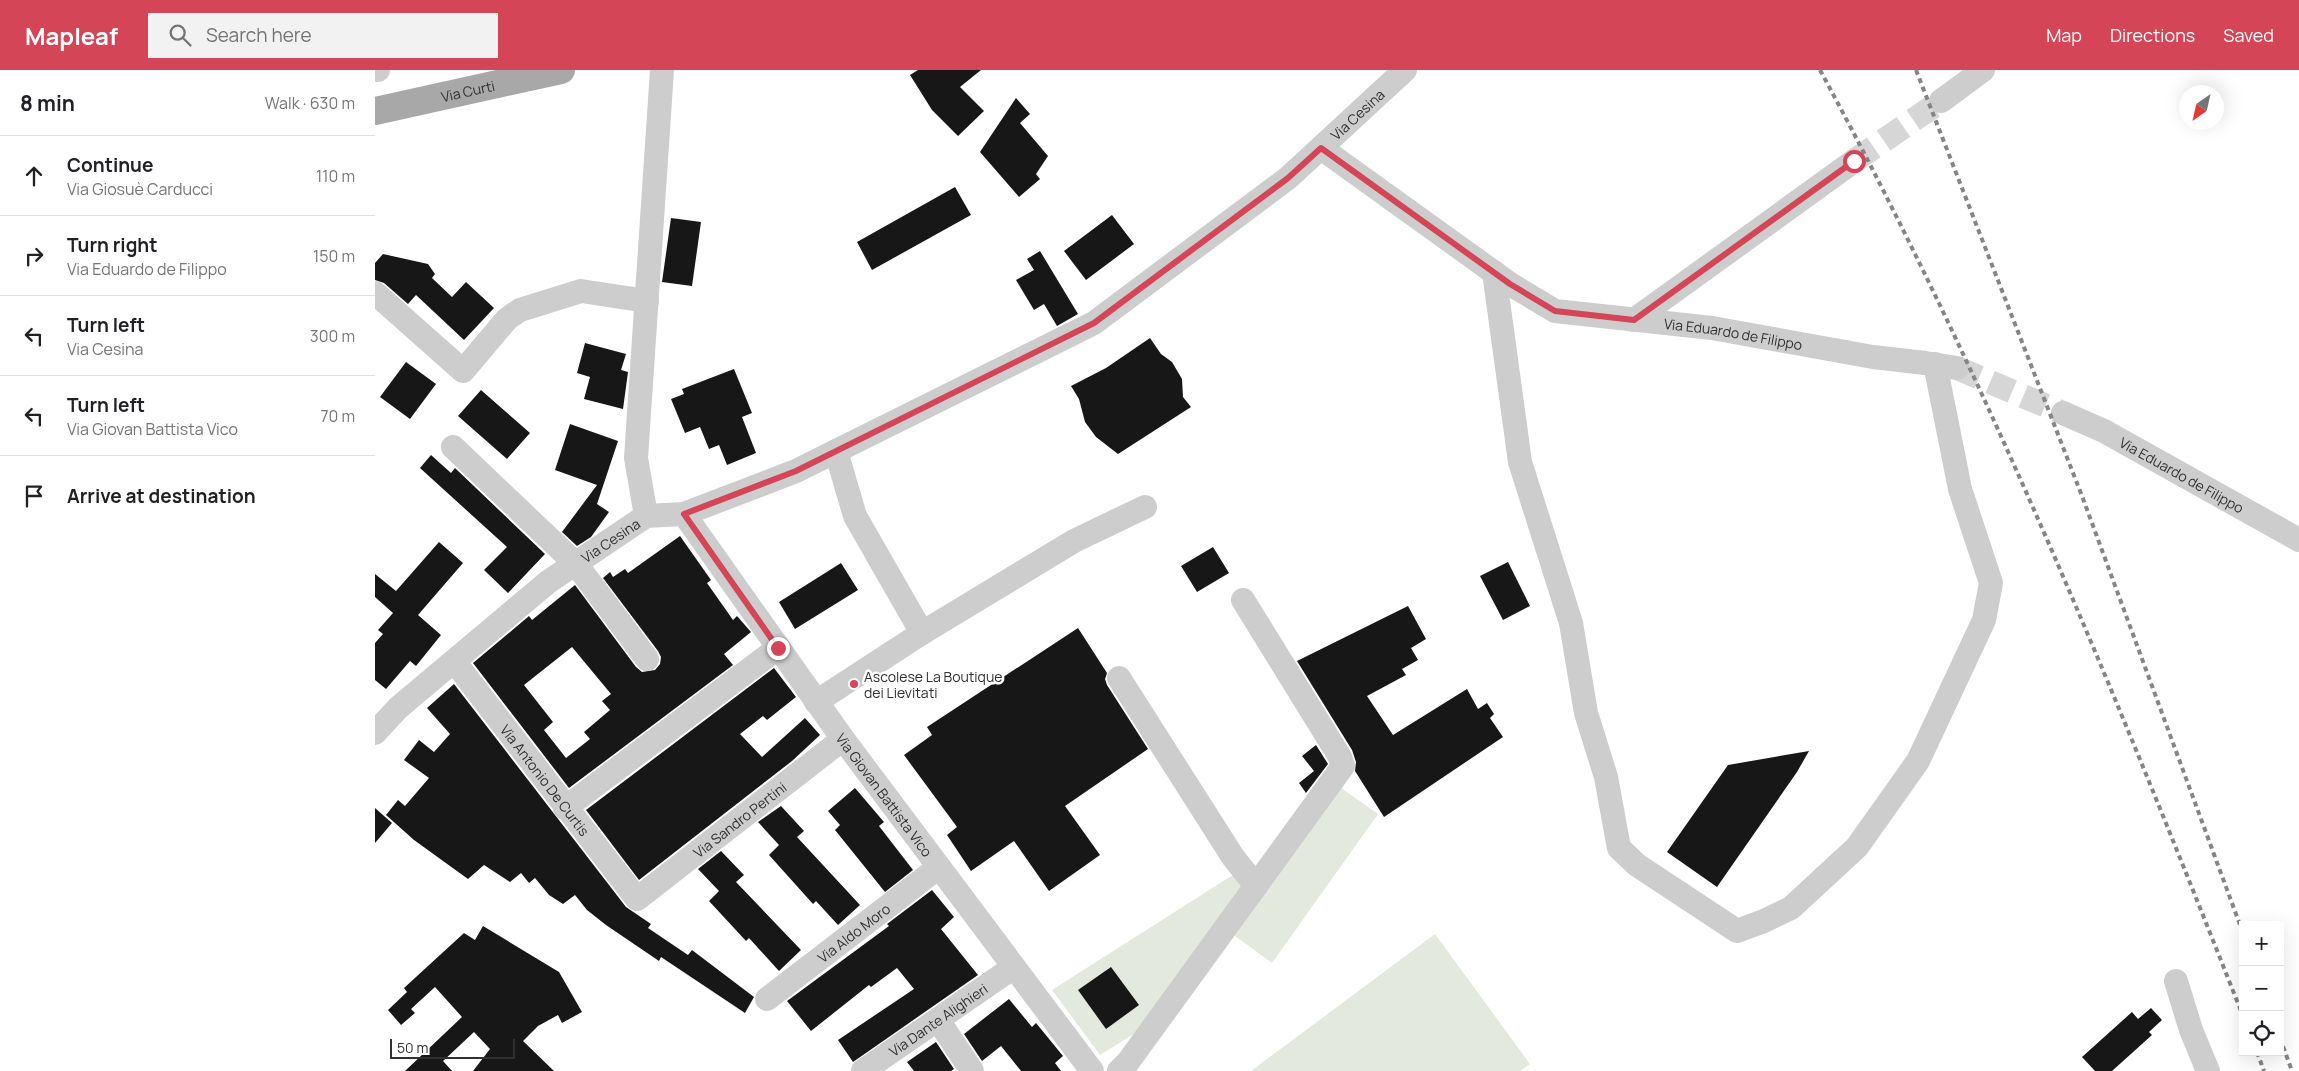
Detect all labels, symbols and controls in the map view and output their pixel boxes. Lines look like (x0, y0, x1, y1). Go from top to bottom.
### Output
search box (148, 13, 498, 58)
text: Mapleaf (25, 19, 118, 52)
icon: search (166, 21, 194, 49)
text: Search here (206, 22, 312, 48)
text: Map (2046, 23, 2082, 47)
text: Directions (2110, 23, 2195, 47)
text: Saved (2223, 23, 2274, 47)
street label: Via Curti (439, 75, 496, 106)
street label: Via Cesina (1326, 85, 1388, 144)
north arrow (2179, 85, 2224, 130)
text: 8 min (20, 89, 75, 117)
text: Walk · 630 m (265, 92, 355, 114)
route start (1843, 150, 1866, 173)
text: Continue (67, 152, 153, 178)
icon: ahead (20, 162, 48, 190)
text: 110 m (316, 165, 355, 187)
text: Via Giosuè Carducci (67, 178, 213, 200)
text: Turn right (67, 232, 157, 258)
icon: right (20, 242, 48, 270)
text: 150 m (313, 245, 355, 267)
text: Via Eduardo de Filippo (67, 258, 227, 280)
text: Turn left (67, 312, 145, 338)
street label: Via Eduardo de Filippo (1663, 313, 1804, 354)
icon: left (20, 322, 48, 350)
text: 300 m (310, 325, 355, 347)
text: Via Cesina (67, 338, 144, 360)
text: Turn left (67, 392, 145, 418)
icon: left (20, 402, 48, 430)
text: 70 m (320, 405, 355, 427)
text: Via Giovan Battista Vico (67, 418, 238, 440)
street label: Via Eduardo de Filippo (2116, 432, 2248, 517)
icon: arrive (20, 482, 48, 510)
text: Arrive at destination (67, 483, 256, 509)
street label: Via Cesina (577, 513, 643, 567)
route end (767, 637, 790, 660)
place label: Ascolese La Boutique dei Lievitati (864, 667, 1002, 702)
marker: Ascolese La Boutique dei Lievitati (848, 678, 860, 690)
street label: Via Antonio De Curtis (497, 720, 594, 839)
street label: Via Giovan Battista Vico (832, 729, 937, 860)
street label: Via Sandro Pertini (689, 777, 790, 862)
street label: Via Aldo Moro (813, 899, 894, 967)
map controls (2239, 921, 2284, 1056)
button: + (2239, 921, 2284, 966)
button: − (2239, 966, 2284, 1011)
street label: Via Dante Alighieri (885, 979, 991, 1060)
button: locate (2239, 1011, 2284, 1056)
scale bar (390, 1036, 515, 1059)
text: 50 m (397, 1038, 428, 1057)

